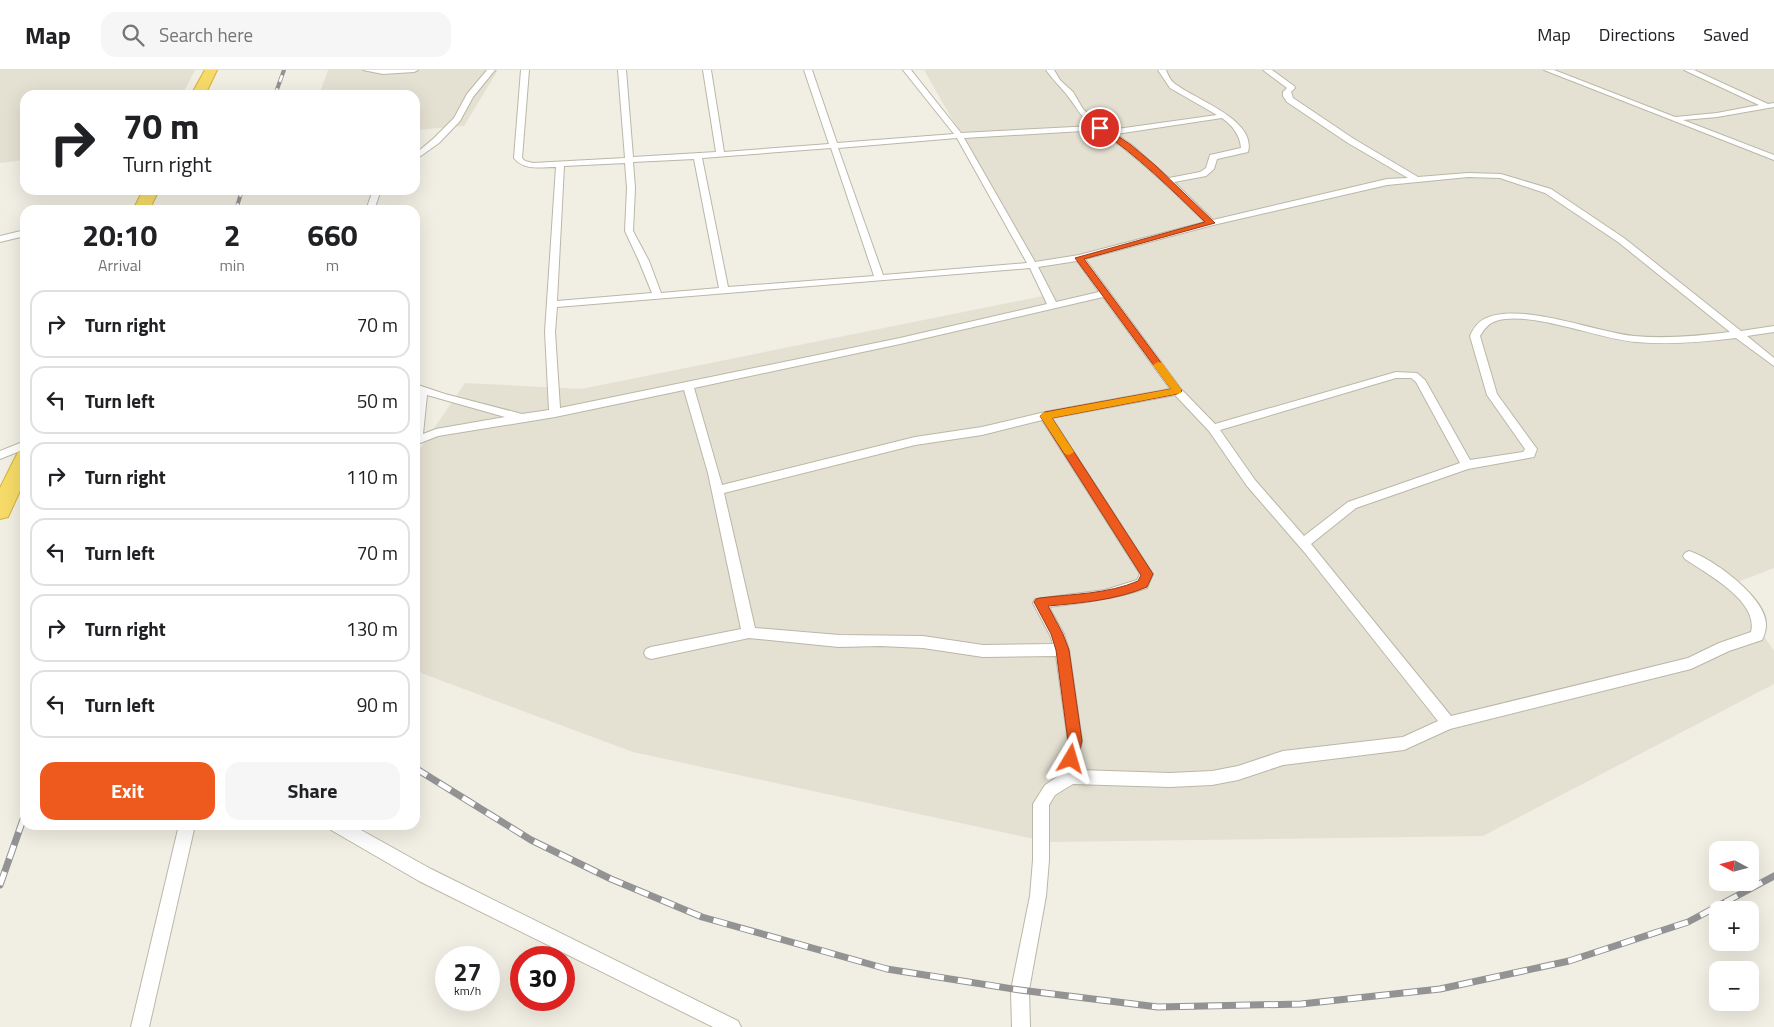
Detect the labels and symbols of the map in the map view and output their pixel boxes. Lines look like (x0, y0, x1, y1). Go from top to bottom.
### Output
pin (1079, 107, 1121, 149)
position arrow (1044, 732, 1096, 784)
north arrow (1709, 841, 1759, 891)
speed limit sign: 30 (510, 946, 575, 1011)

